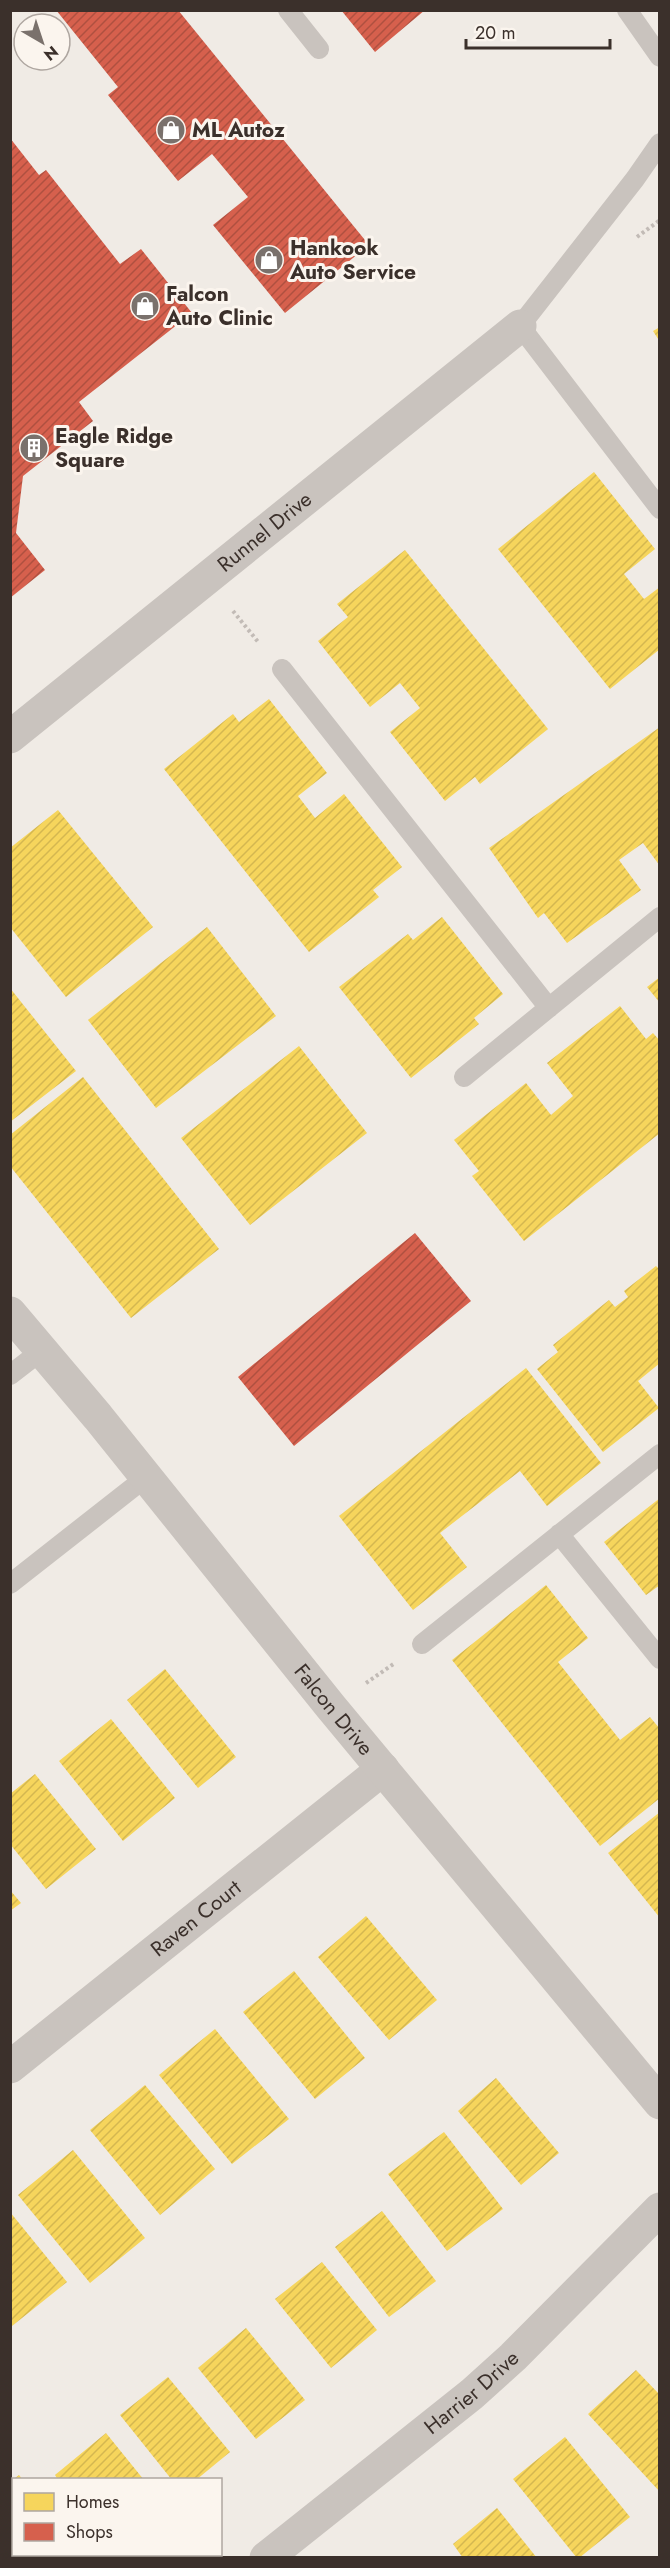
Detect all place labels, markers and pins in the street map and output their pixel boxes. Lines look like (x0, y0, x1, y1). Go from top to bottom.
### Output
shop icon: ML Autoz (155, 114, 187, 146)
place label: ML Autoz (192, 115, 285, 145)
place label: Hankook Auto Service (289, 233, 416, 287)
shop icon: Hankook Auto Service (253, 244, 285, 276)
place label: Falcon Auto Clinic (165, 279, 273, 333)
shop icon: Falcon Auto Clinic (129, 290, 161, 322)
place label: Eagle Ridge Square (55, 421, 173, 475)
building icon: Eagle Ridge Square (18, 432, 50, 464)

